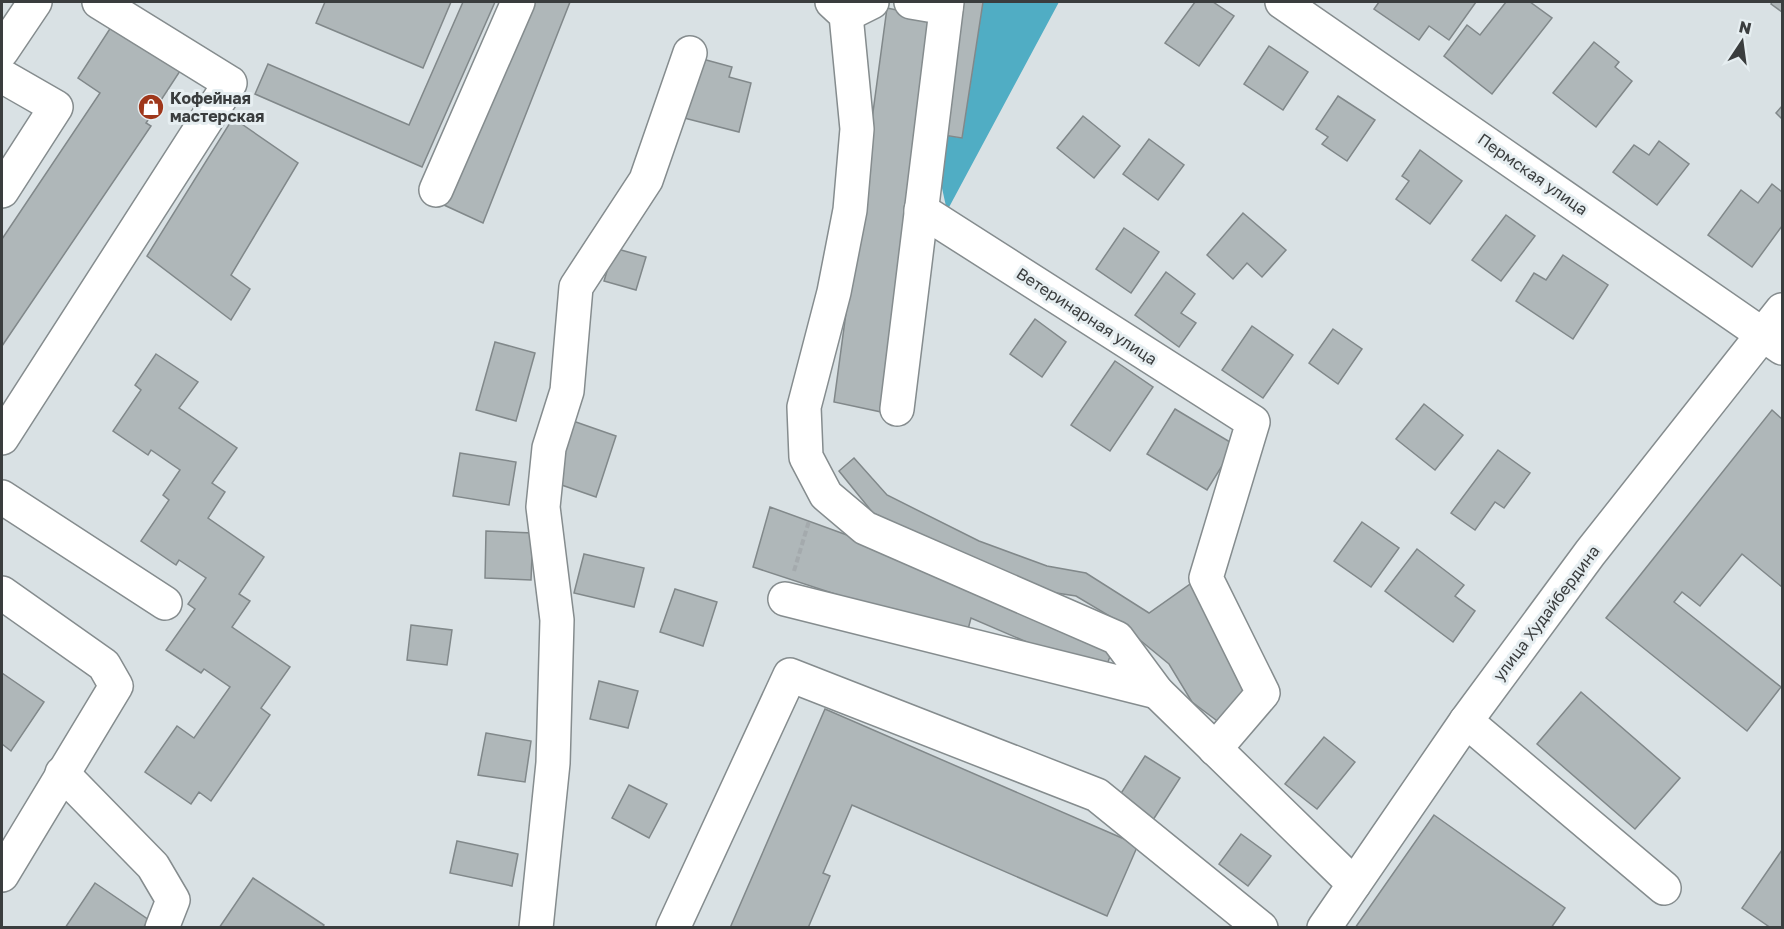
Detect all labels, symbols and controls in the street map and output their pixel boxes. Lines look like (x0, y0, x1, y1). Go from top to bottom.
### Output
north arrow (1712, 12, 1772, 72)
text: N (1737, 16, 1754, 38)
place label: Кофейная мастерская (170, 88, 264, 126)
shop icon: Кофейная мастерская (136, 92, 166, 122)
street label: Пермская улица (1474, 129, 1592, 219)
street label: Ветеринарная улица (1013, 263, 1161, 369)
street label: улица Худайбердина (1488, 541, 1604, 685)

